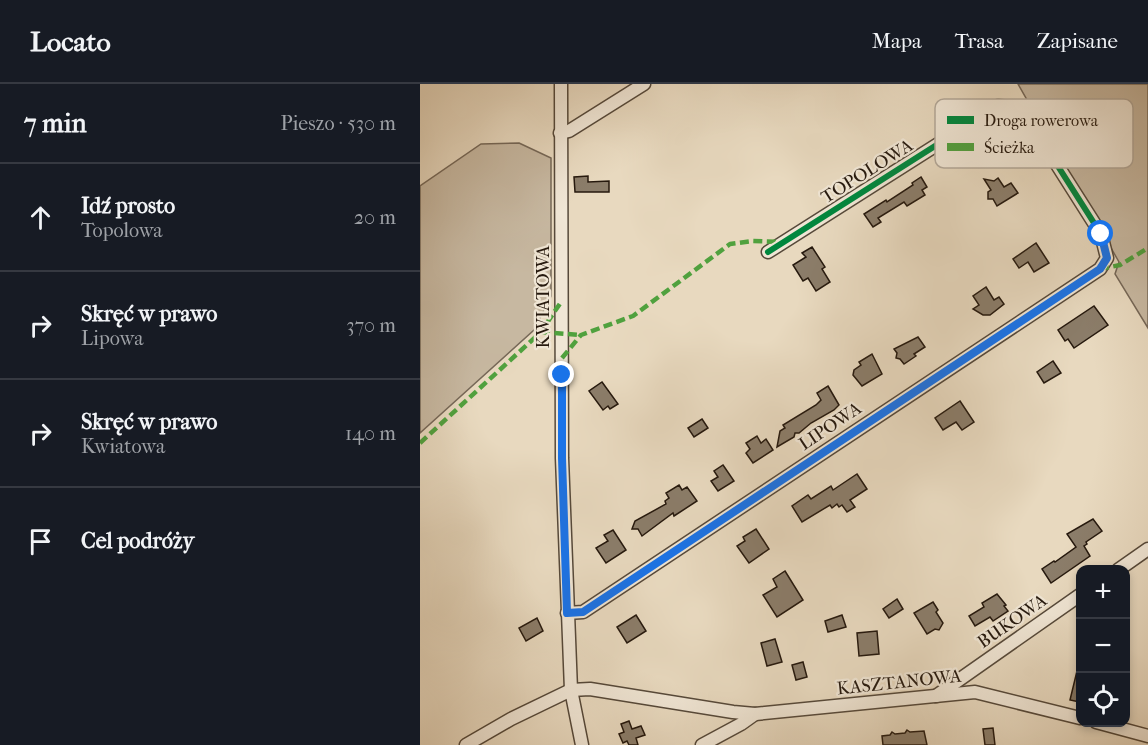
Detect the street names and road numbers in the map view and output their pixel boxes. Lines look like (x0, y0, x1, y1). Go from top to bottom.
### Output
street label: TOPOLOWA (818, 135, 917, 208)
street label: KWIATOWA (533, 245, 554, 348)
street label: LIPOWA (795, 398, 866, 455)
street label: BUKOWA (974, 590, 1051, 653)
street label: KASZTANOWA (836, 665, 963, 699)

